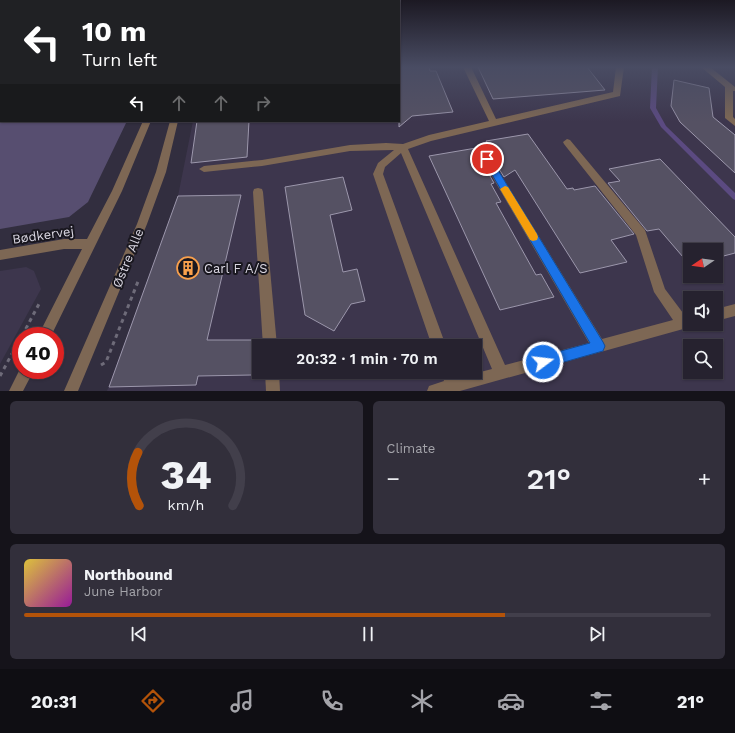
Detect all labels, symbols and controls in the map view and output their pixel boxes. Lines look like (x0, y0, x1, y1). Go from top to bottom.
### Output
text: 10 m (82, 15, 146, 48)
icon: left (16, 16, 68, 68)
text: Turn left (82, 49, 157, 70)
icon: left (126, 92, 148, 114)
icon: ahead (168, 92, 190, 114)
icon: ahead (210, 92, 232, 114)
icon: right (252, 92, 274, 114)
pin (470, 142, 504, 176)
icon: arrive (476, 148, 498, 170)
street label: Bødkervej (11, 223, 75, 247)
street label: Østre Alle (109, 226, 147, 290)
north arrow (683, 243, 723, 283)
map controls (683, 243, 723, 379)
building icon: Carl F A/S (175, 255, 201, 281)
place label: Carl F A/S (204, 261, 268, 276)
button: sound (683, 291, 723, 331)
speed limit sign: 40 (12, 327, 64, 379)
button: search (683, 339, 723, 379)
position arrow (522, 341, 564, 383)
text: 20:32 · 1 min · 70 m (296, 350, 438, 368)
text: Climate (387, 441, 435, 456)
text: 34 (160, 449, 212, 498)
text: 21° (526, 461, 571, 496)
text: − (387, 466, 400, 491)
text: + (698, 466, 711, 491)
text: km/h (168, 496, 205, 512)
text: Northbound (84, 566, 173, 584)
text: June Harbor (84, 584, 163, 599)
icon: previous (128, 623, 150, 645)
icon: pause (357, 623, 379, 645)
icon: next (586, 623, 608, 645)
icon: directions (139, 687, 167, 715)
icon: music (228, 687, 256, 715)
icon: phone (318, 687, 346, 715)
icon: climate (408, 687, 436, 715)
icon: car (497, 687, 525, 715)
icon: filters (587, 687, 615, 715)
text: 20:31 (31, 691, 77, 712)
text: 21° (677, 691, 704, 712)

